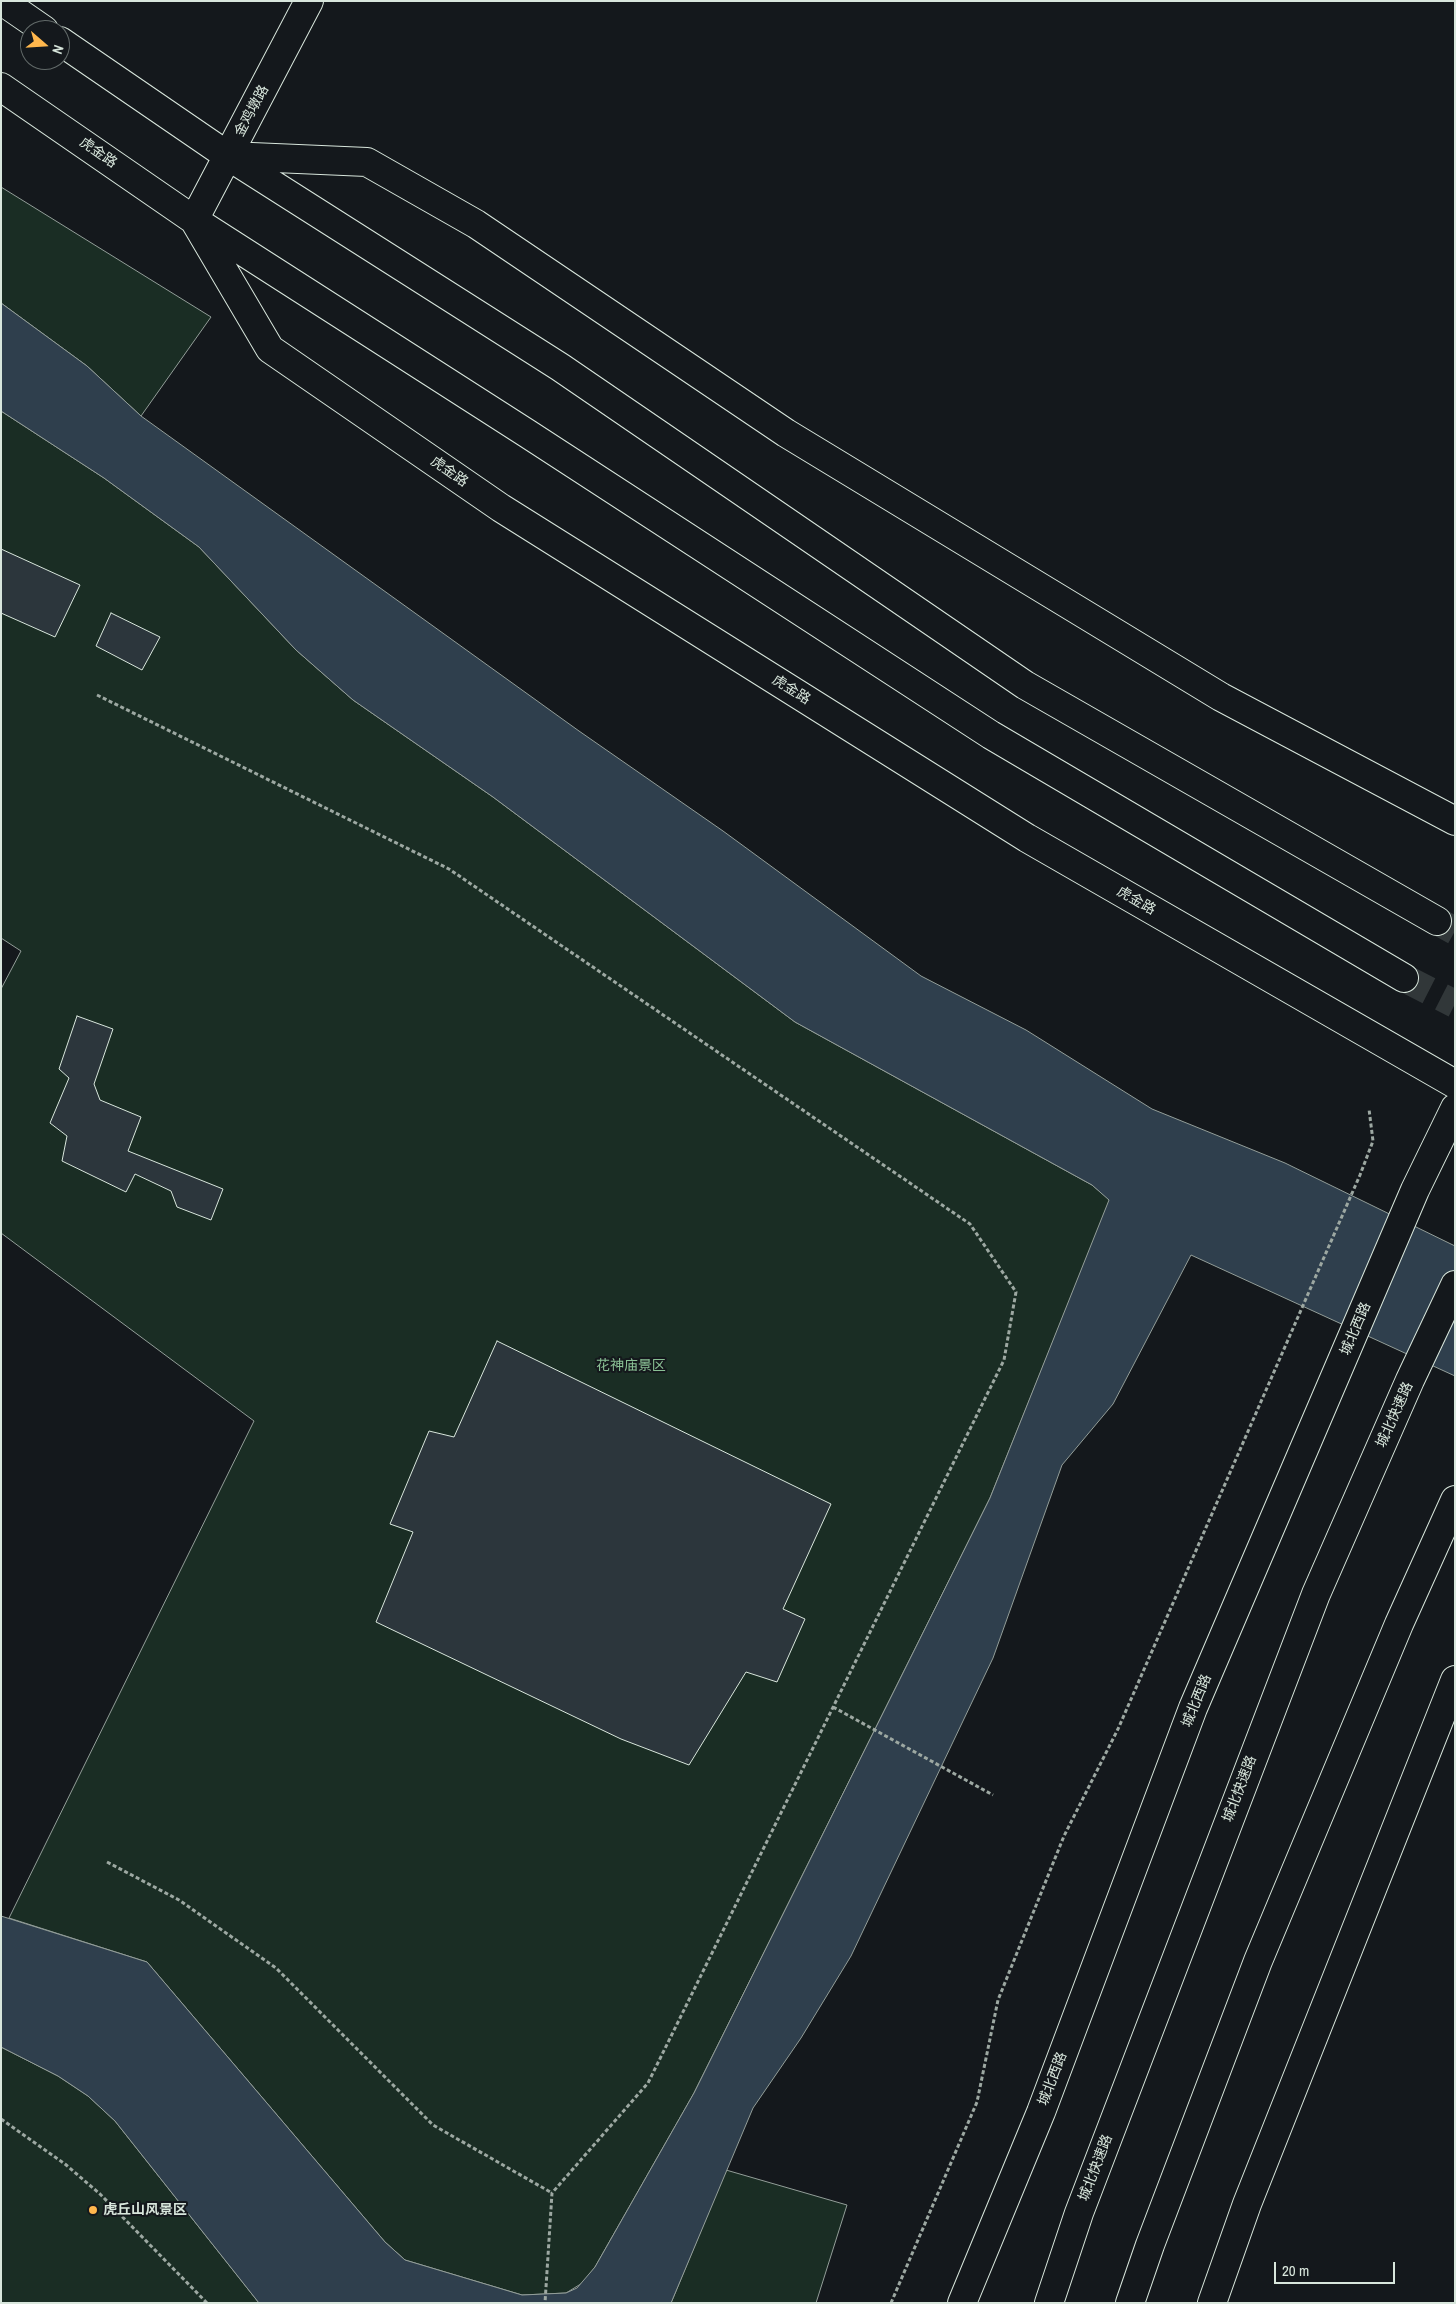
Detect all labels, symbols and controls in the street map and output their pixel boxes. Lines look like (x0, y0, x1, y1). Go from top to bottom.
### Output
north arrow (20, 20, 70, 70)
text: N (48, 43, 68, 56)
street label: 金鸡墩路 (231, 82, 273, 140)
street label: 虎金路 (76, 134, 120, 172)
street label: 虎金路 (427, 453, 471, 491)
street label: 虎金路 (769, 672, 813, 708)
street label: 虎金路 (1114, 883, 1158, 919)
street label: 城北西路 (1337, 1300, 1375, 1358)
park label: 花神庙景区 (596, 1358, 666, 1374)
street label: 城北快速路 (1373, 1380, 1417, 1450)
street label: 城北西路 (1179, 1672, 1215, 1730)
street label: 城北快速路 (1220, 1753, 1260, 1825)
street label: 城北西路 (1035, 2050, 1071, 2108)
street label: 城北快速路 (1076, 2132, 1116, 2204)
place label: 虎丘山风景区 (103, 2202, 187, 2218)
marker: 虎丘山风景区 (87, 2204, 99, 2216)
scale bar (1276, 2252, 1397, 2284)
text: 20 m (1282, 2260, 1309, 2281)

